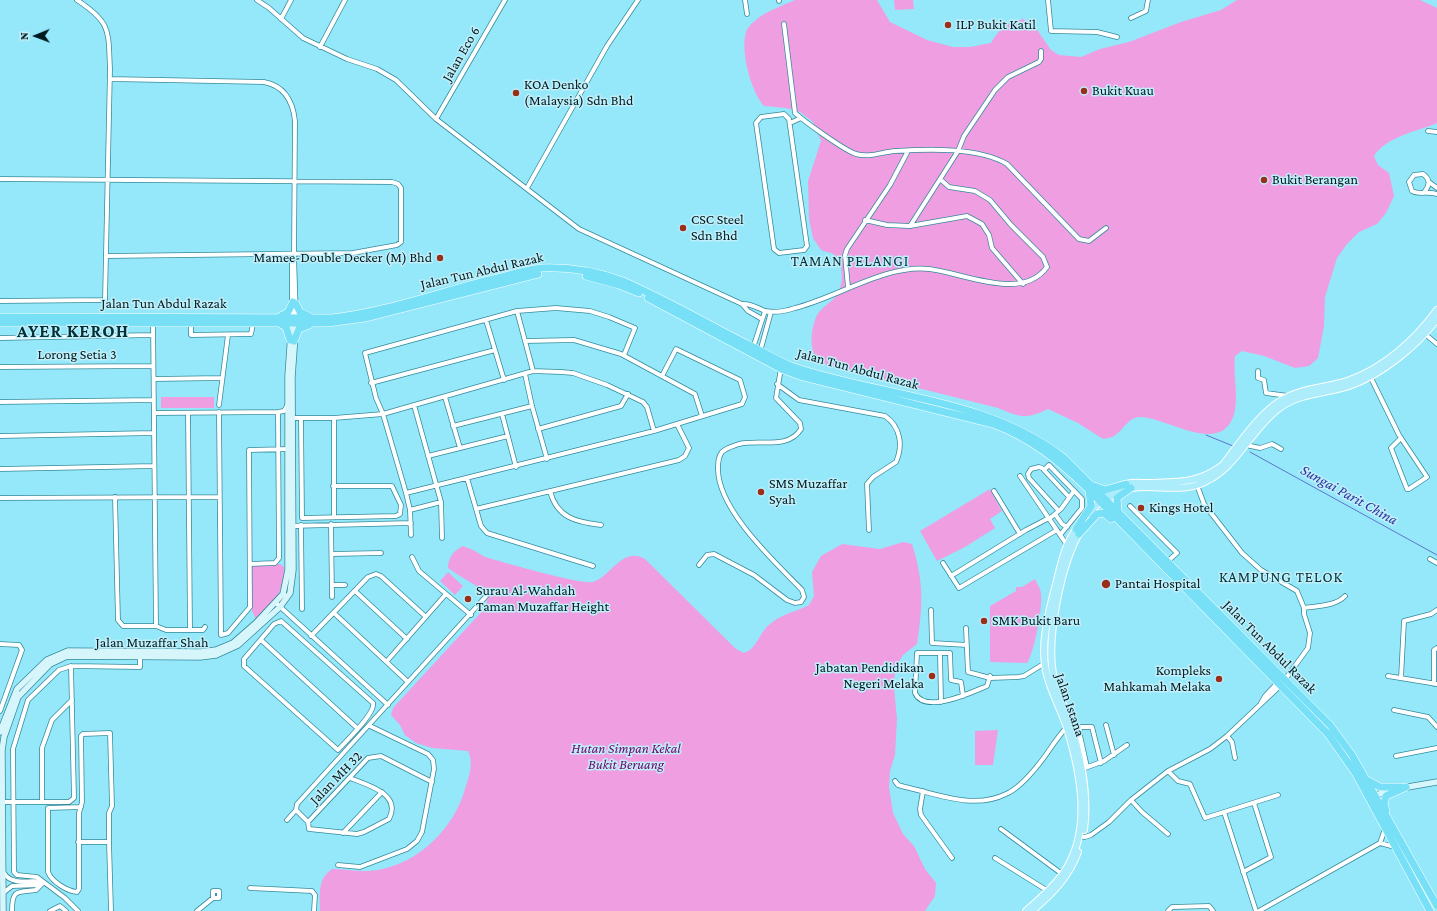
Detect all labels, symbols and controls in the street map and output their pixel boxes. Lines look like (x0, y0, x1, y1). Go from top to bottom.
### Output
north arrow (16, 16, 56, 56)
place label: ILP Bukit Katil (956, 17, 1036, 33)
marker: ILP Bukit Katil (943, 20, 953, 30)
street label: Jalan Eco 6 (438, 23, 484, 85)
text: N (18, 32, 30, 40)
place label: KOA Denko (Malaysia) Sdn Bhd (524, 77, 633, 110)
place label: Bukit Kuau (1092, 83, 1154, 99)
marker: Bukit Kuau (1079, 86, 1089, 96)
marker: KOA Denko (Malaysia) Sdn Bhd (511, 88, 521, 98)
place label: Bukit Berangan (1272, 172, 1358, 188)
marker: Bukit Berangan (1259, 175, 1269, 185)
place label: CSC Steel Sdn Bhd (691, 212, 744, 244)
marker: CSC Steel Sdn Bhd (678, 223, 688, 233)
street label: Jalan Tun Abdul Razak (419, 249, 545, 293)
place label: Mamee-Double Decker (M) Bhd (254, 250, 432, 266)
district label: TAMAN PELANGI (791, 252, 909, 270)
marker: Mamee-Double Decker (M) Bhd (435, 253, 445, 263)
street label: Jalan Tun Abdul Razak (101, 296, 227, 312)
district label: AYER KEROH (17, 320, 129, 342)
street label: Jalan Tun Abdul Razak (795, 345, 921, 393)
street label: Lorong Setia 3 (37, 347, 117, 363)
water label: Sungai Parit China (1297, 461, 1401, 529)
place label: SMS Muzaffar Syah (769, 476, 848, 508)
marker: SMS Muzaffar Syah (756, 487, 766, 497)
place label: Kings Hotel (1149, 500, 1214, 516)
marker: Kings Hotel (1136, 503, 1146, 513)
district label: KAMPUNG TELOK (1219, 568, 1343, 586)
place label: Pantai Hospital (1115, 576, 1201, 592)
marker: Pantai Hospital (1100, 578, 1112, 590)
place label: Surau Al-Wahdah Taman Muzaffar Height (476, 583, 609, 616)
marker: Surau Al-Wahdah Taman Muzaffar Height (463, 594, 473, 604)
street label: Jalan Tun Abdul Razak (1220, 597, 1320, 697)
place label: SMK Bukit Baru (992, 613, 1080, 629)
marker: SMK Bukit Baru (979, 616, 989, 626)
street label: Jalan Muzaffar Shah (96, 635, 208, 651)
place label: Jabatan Pendidikan Negeri Melaka (815, 660, 924, 692)
place label: Kompleks Mahkamah Melaka (1103, 663, 1211, 696)
marker: Jabatan Pendidikan Negeri Melaka (927, 671, 937, 681)
street label: Jalan Istana (1051, 671, 1089, 739)
marker: Kompleks Mahkamah Melaka (1214, 674, 1224, 684)
park label: Hutan Simpan Kekal Bukit Beruang (571, 741, 681, 774)
street label: Jalan MH 32 (306, 748, 366, 808)

